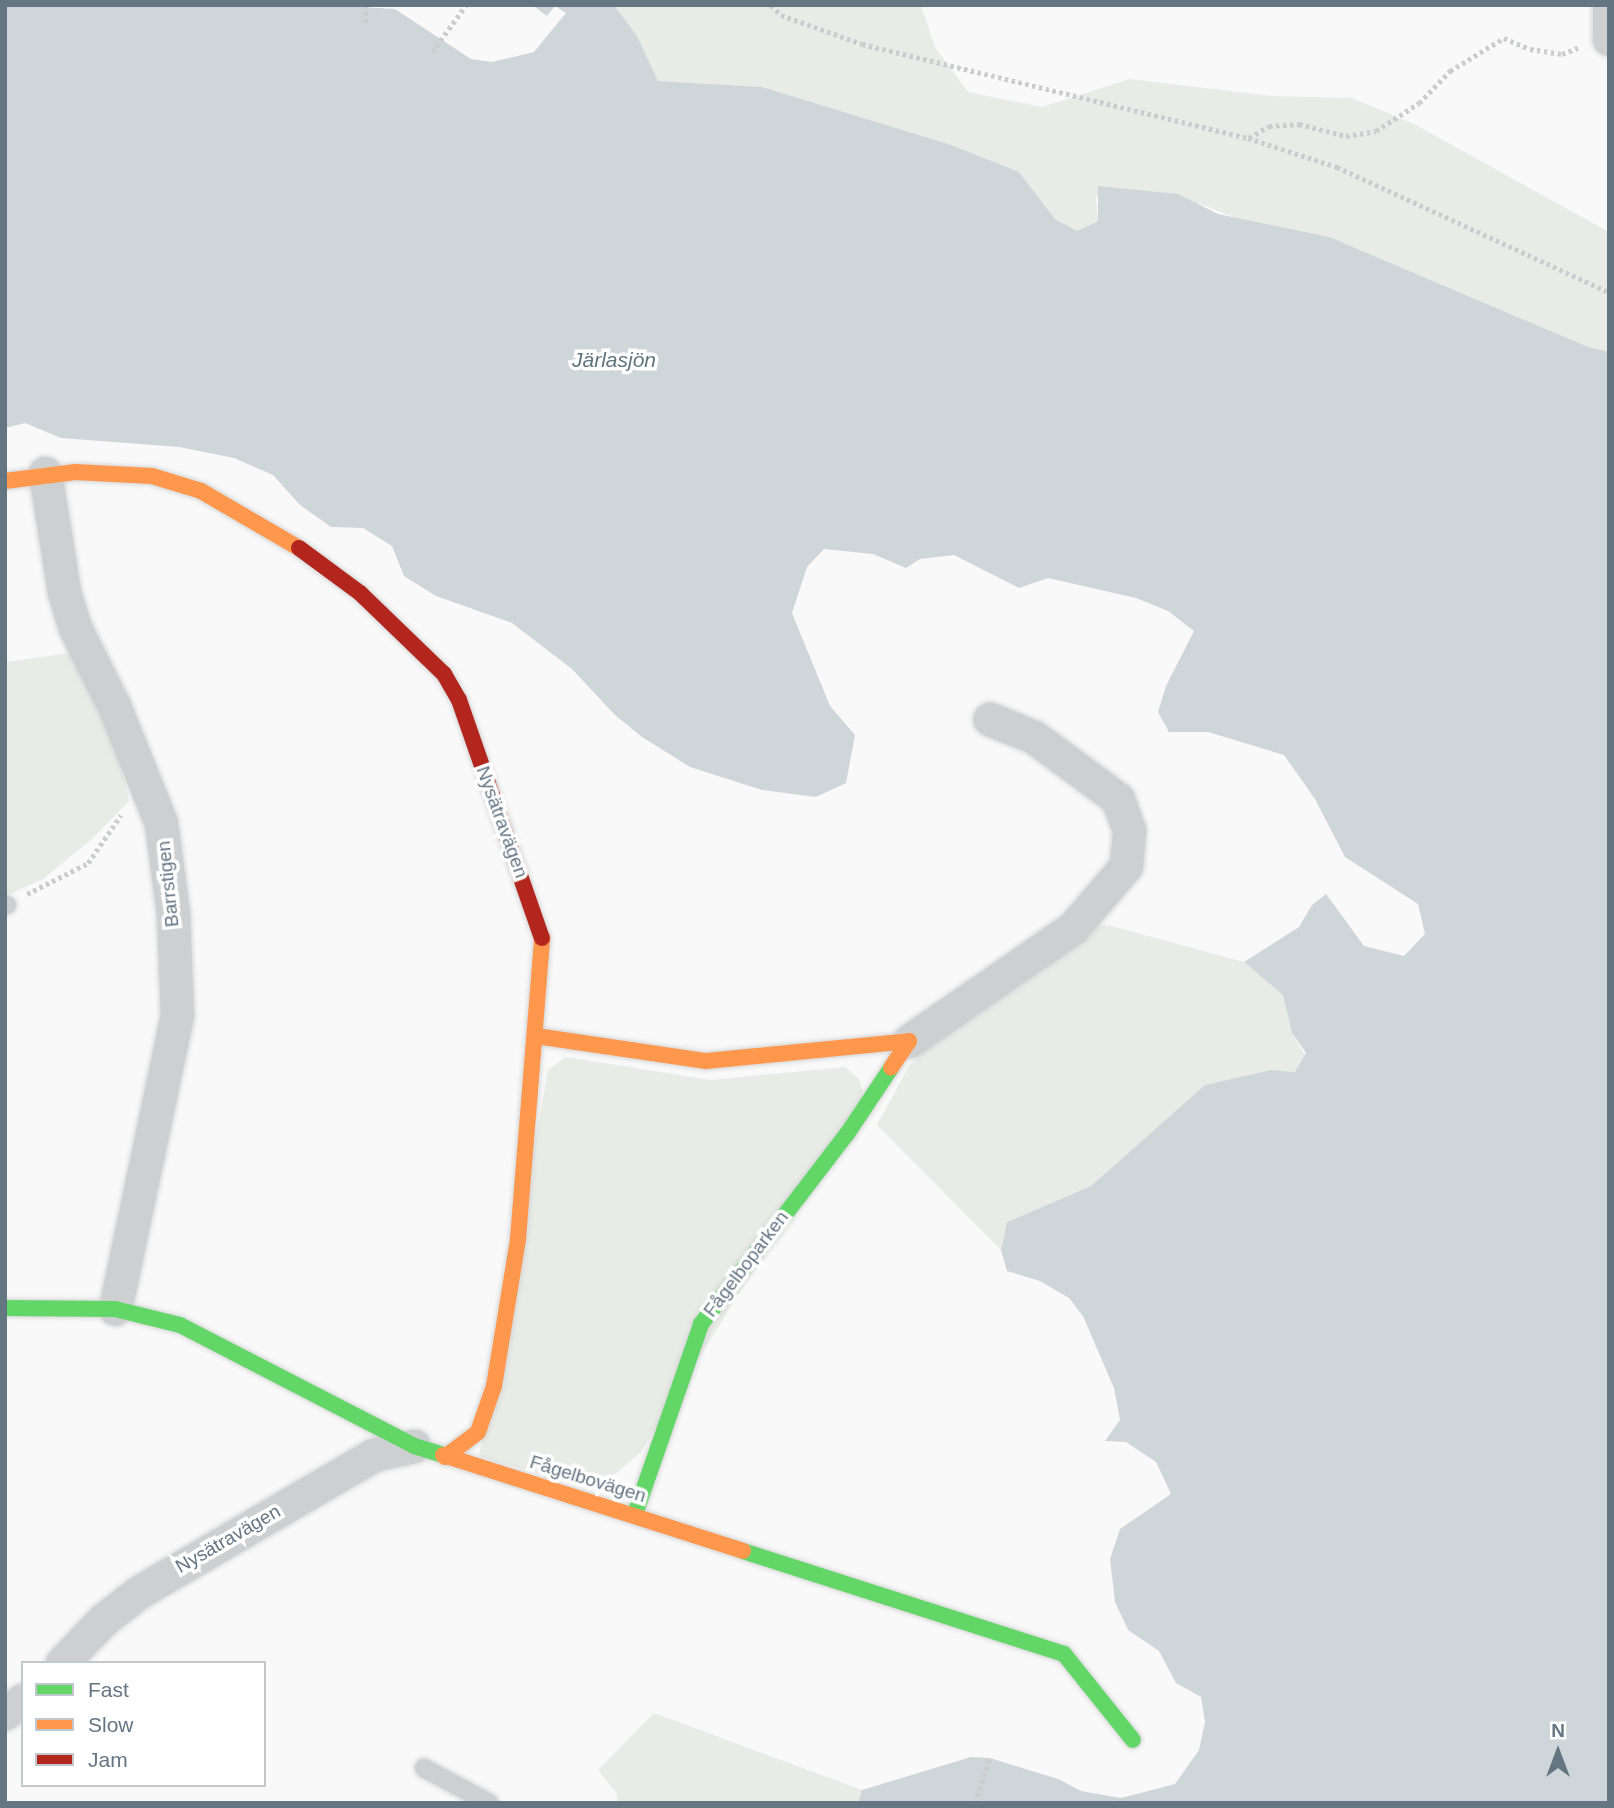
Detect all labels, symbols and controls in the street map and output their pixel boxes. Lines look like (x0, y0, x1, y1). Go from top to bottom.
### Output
water label: Järlasjön (572, 347, 656, 373)
street label: Nysätravägen (471, 763, 533, 881)
street label: Barrstigen (152, 840, 184, 928)
street label: Fågelboparken (699, 1207, 793, 1321)
street label: Fågelbovägen (527, 1450, 649, 1508)
street label: Nysätravägen (172, 1500, 284, 1578)
legend (21, 1661, 266, 1787)
text: Fast (88, 1678, 129, 1701)
text: Slow (88, 1713, 134, 1736)
north arrow (1523, 1717, 1593, 1787)
text: N (1551, 1720, 1565, 1741)
text: Jam (88, 1748, 128, 1771)

